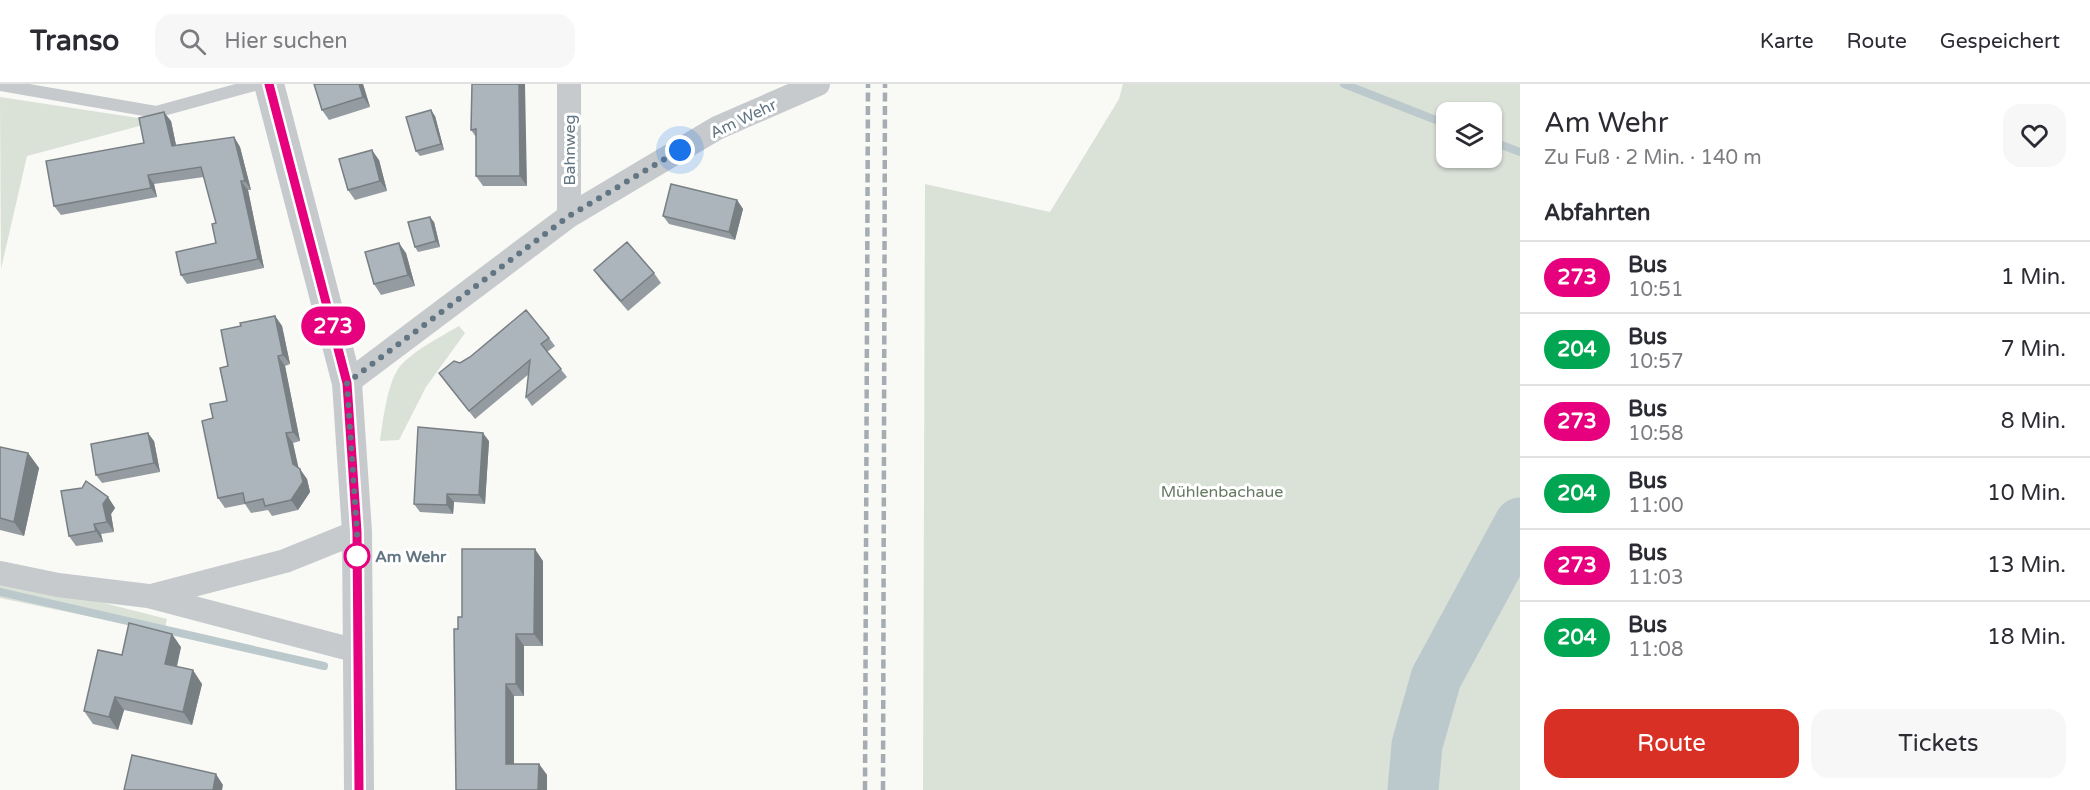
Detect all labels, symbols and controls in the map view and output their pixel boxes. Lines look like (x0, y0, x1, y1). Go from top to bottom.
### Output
search box (155, 14, 575, 68)
text: Transo (30, 24, 119, 58)
icon: search (176, 25, 209, 58)
text: Hier suchen (224, 28, 348, 54)
text: Karte (1760, 29, 1814, 54)
text: Route (1847, 29, 1907, 54)
text: Gespeichert (1940, 29, 2060, 54)
street label: Am Wehr (707, 94, 781, 143)
map controls (1436, 102, 1502, 168)
button: layers (1436, 102, 1502, 168)
button: heart (2003, 104, 2066, 167)
text: Am Wehr (1544, 106, 1668, 140)
street label: Bahnweg (560, 114, 580, 186)
your location (665, 135, 695, 165)
text: Zu Fuß · 2 Min. · 140 m (1544, 146, 1762, 170)
text: Abfahrten (1544, 200, 1650, 226)
text: Bus (1628, 252, 1667, 278)
text: 1 Min. (2001, 264, 2066, 290)
text: 273 (1557, 265, 1597, 290)
text: 10:51 (1628, 278, 1683, 302)
line badge: 273 (298, 306, 368, 346)
text: 273 (313, 314, 353, 339)
text: Bus (1628, 324, 1667, 350)
text: 7 Min. (2001, 336, 2066, 362)
text: 204 (1557, 337, 1597, 362)
text: 10:57 (1628, 350, 1683, 374)
text: Bus (1628, 396, 1667, 422)
text: 8 Min. (2001, 408, 2066, 434)
text: 273 (1557, 409, 1597, 434)
text: 10:58 (1628, 422, 1683, 446)
text: Bus (1628, 468, 1667, 494)
text: 10 Min. (1987, 480, 2066, 506)
text: 204 (1557, 481, 1597, 506)
park label: Mühlenbachaue (1161, 482, 1283, 502)
text: 11:00 (1628, 494, 1683, 518)
text: Bus (1628, 540, 1667, 566)
marker: Am Wehr (344, 543, 370, 569)
place label: Am Wehr (375, 547, 447, 567)
text: 13 Min. (1987, 552, 2066, 578)
text: 273 (1557, 553, 1597, 578)
text: 11:03 (1628, 566, 1683, 590)
text: Bus (1628, 612, 1667, 638)
text: 18 Min. (1987, 624, 2066, 650)
text: 204 (1557, 625, 1597, 650)
text: 11:08 (1628, 638, 1683, 662)
button: Route (1544, 709, 1799, 778)
button: Tickets (1811, 709, 2066, 778)

